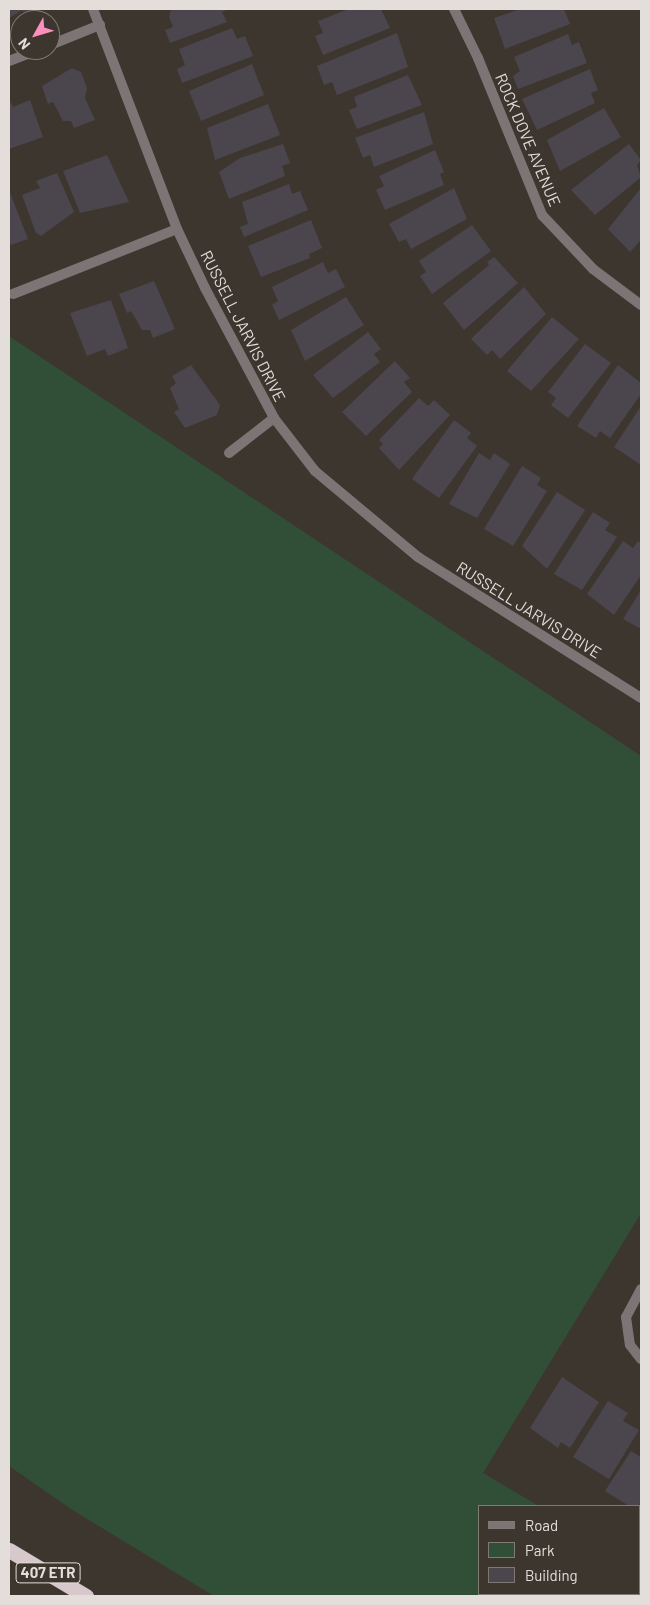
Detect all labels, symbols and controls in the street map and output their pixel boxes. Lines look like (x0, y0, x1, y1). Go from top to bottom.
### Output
north arrow (10, 10, 60, 60)
text: N (14, 35, 33, 53)
street label: ROCK DOVE AVENUE (491, 70, 565, 210)
street label: RUSSELL JARVIS DRIVE (196, 247, 290, 405)
street label: RUSSELL JARVIS DRIVE (453, 558, 605, 662)
legend (478, 1505, 640, 1595)
text: Road (525, 1516, 558, 1534)
text: Park (525, 1541, 554, 1559)
road number: 407 ETR (15, 1560, 80, 1586)
text: Building (525, 1566, 578, 1584)

